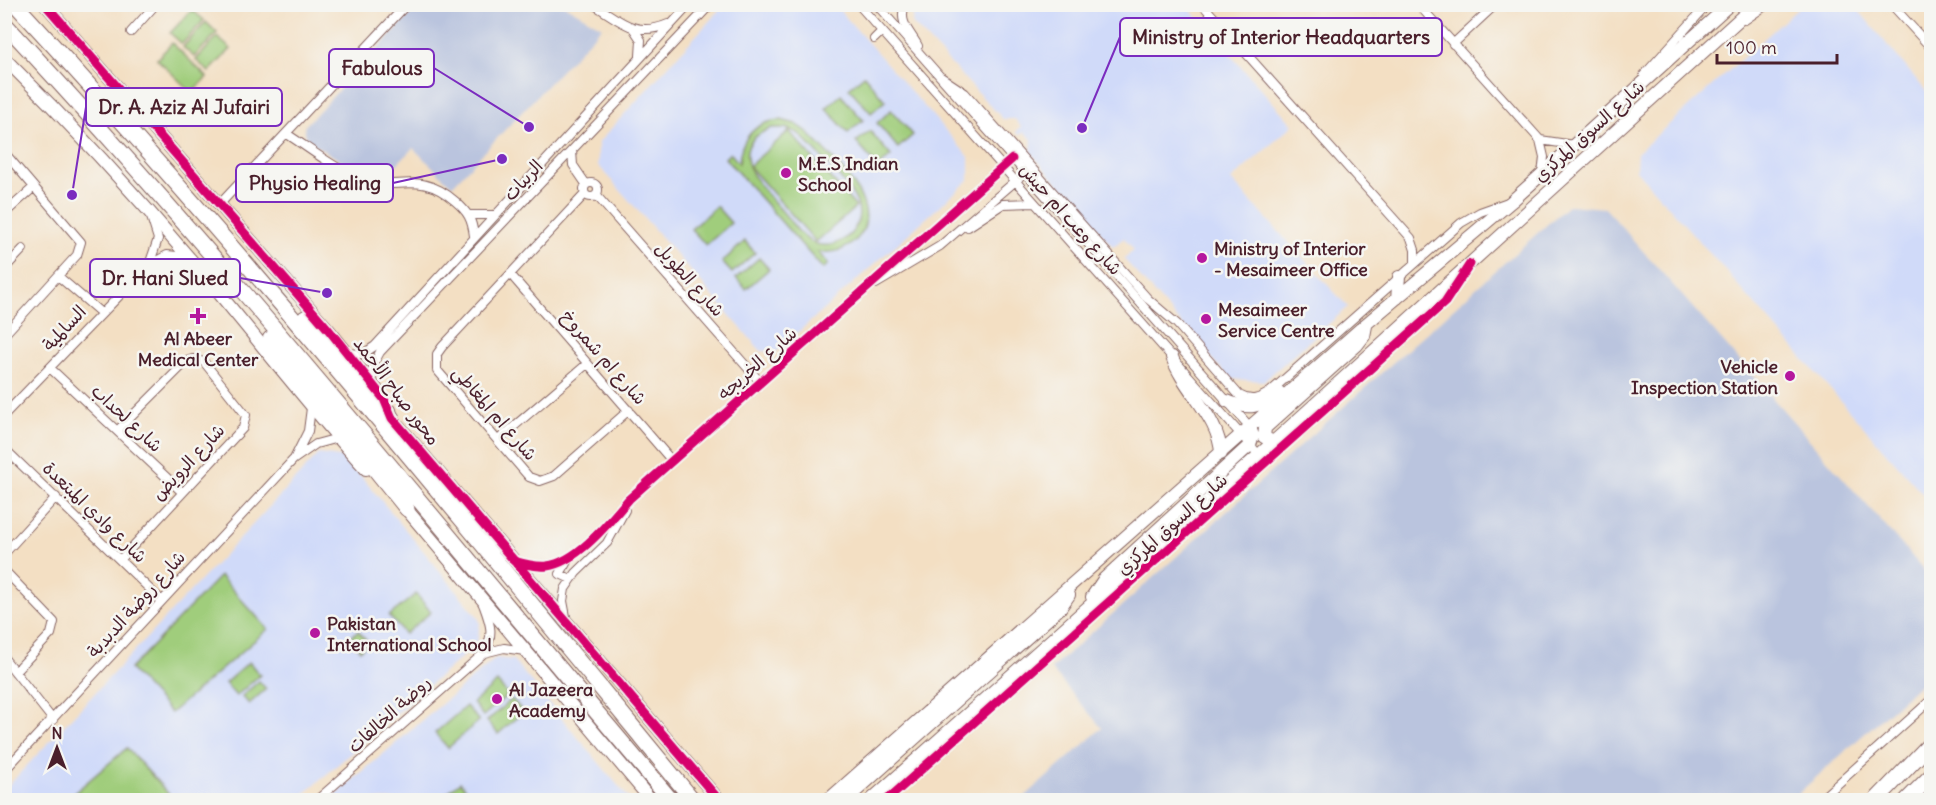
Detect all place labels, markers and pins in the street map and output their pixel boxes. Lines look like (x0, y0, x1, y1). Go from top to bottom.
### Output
callout: Ministry of Interior Headquarters (1120, 18, 1442, 56)
callout: Fabulous (329, 49, 434, 87)
callout: Dr. A. Aziz Al Jufairi (86, 88, 282, 126)
place label: M.E.S Indian School (798, 152, 899, 196)
callout: Physio Healing (236, 164, 393, 202)
marker: M.E.S Indian School (779, 166, 793, 180)
place label: Ministry of Interior - Mesaimeer Office (1214, 237, 1368, 281)
marker: Ministry of Interior - Mesaimeer Office (1195, 251, 1209, 265)
callout: Dr. Hani Slued (90, 259, 240, 297)
place label: Mesaimeer Service Centre (1218, 298, 1335, 342)
marker: Al Abeer Medical Center (189, 307, 207, 325)
marker: Mesaimeer Service Centre (1199, 312, 1213, 326)
place label: Al Abeer Medical Center (138, 327, 259, 371)
place label: Vehicle Inspection Station (1631, 355, 1779, 399)
marker: Vehicle Inspection Station (1783, 369, 1797, 383)
place label: Pakistan International School (327, 612, 492, 656)
marker: Pakistan International School (308, 626, 322, 640)
place label: Al Jazeera Academy (509, 678, 593, 722)
marker: Al Jazeera Academy (490, 692, 504, 706)

